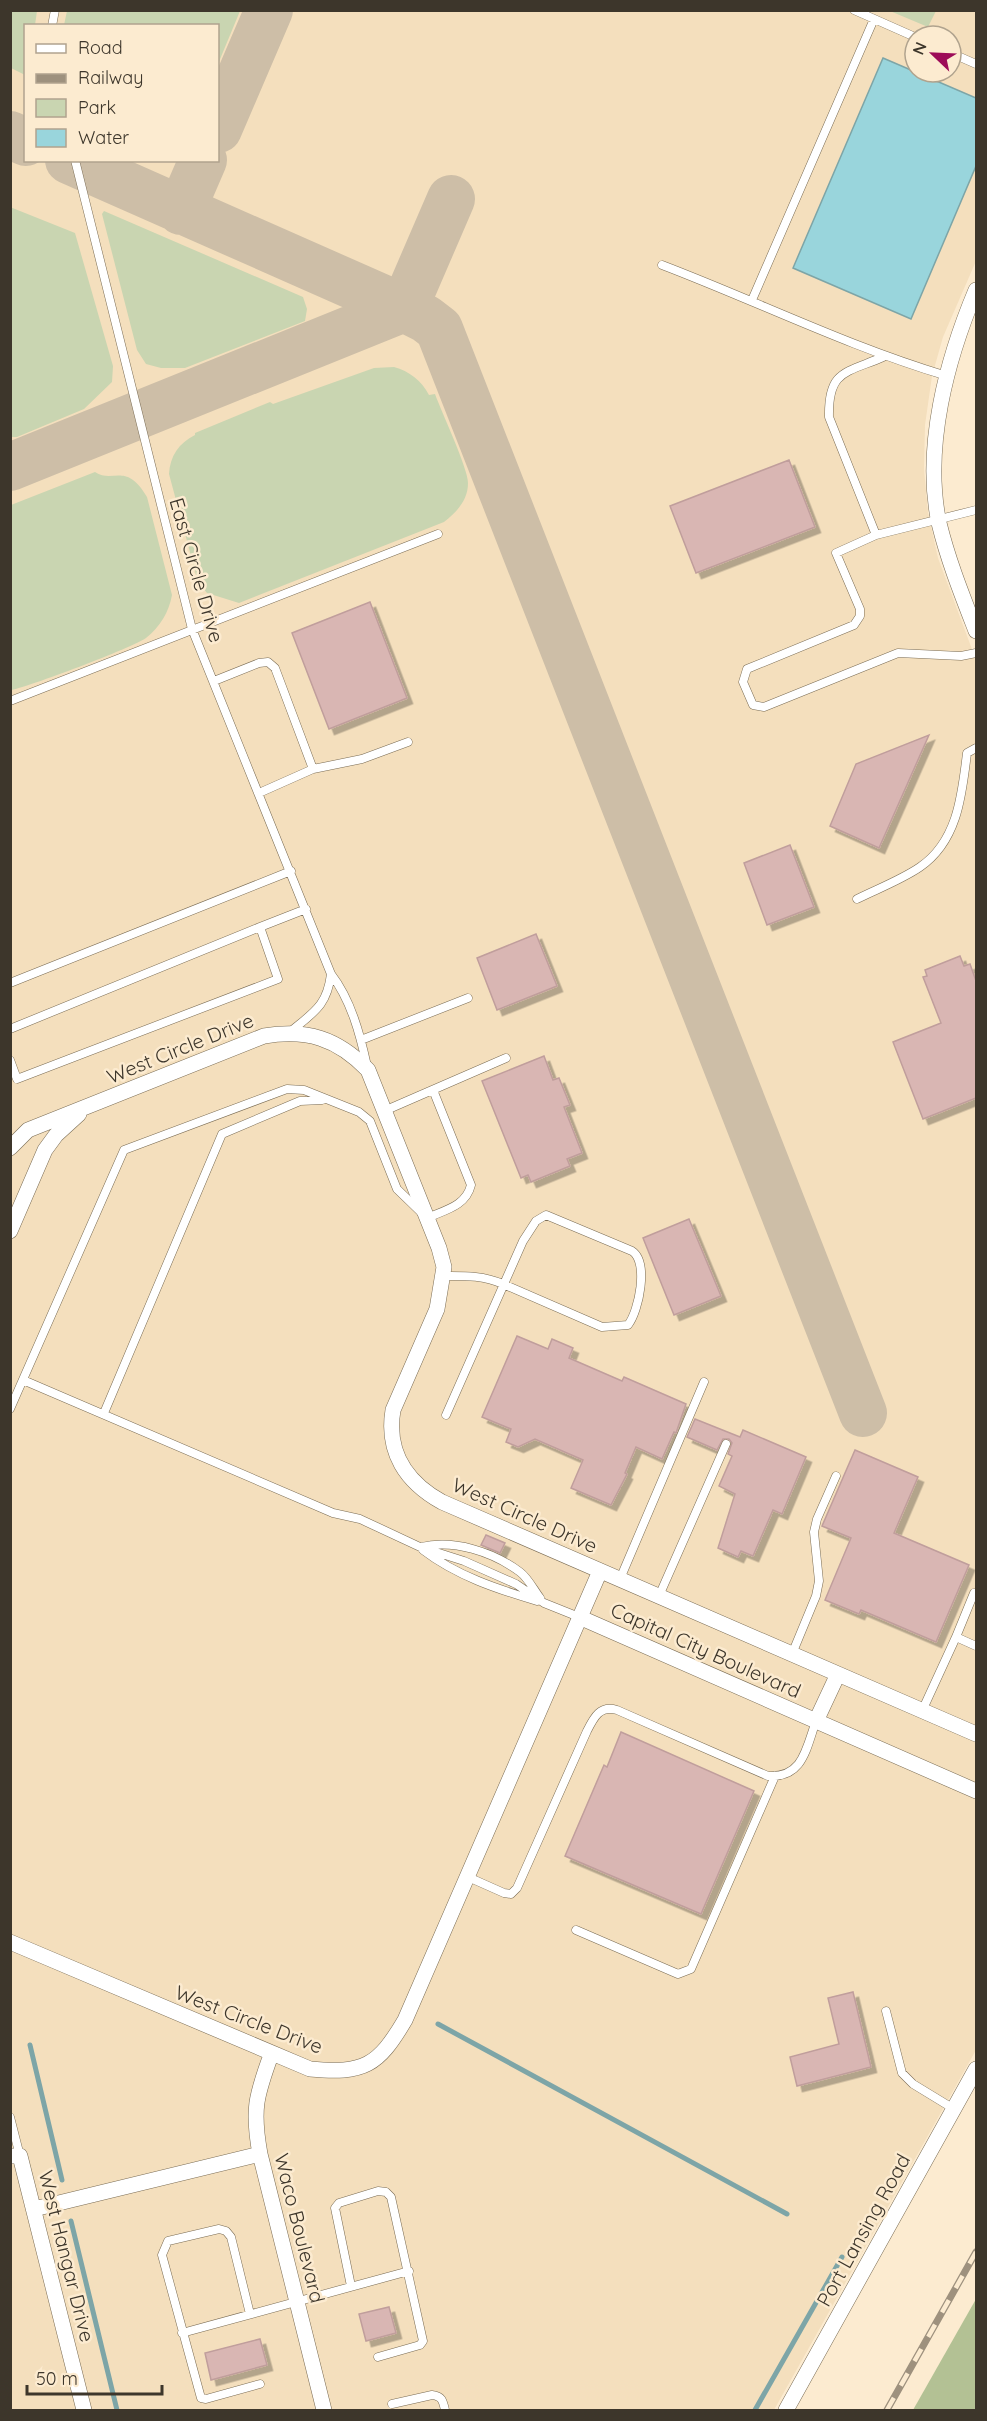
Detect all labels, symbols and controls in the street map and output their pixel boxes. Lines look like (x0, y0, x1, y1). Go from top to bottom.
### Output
legend (24, 24, 219, 162)
north arrow (903, 24, 963, 84)
text: Road (78, 36, 123, 59)
text: N (908, 39, 931, 57)
text: Railway (78, 66, 144, 89)
text: Park (78, 96, 116, 119)
text: Water (78, 126, 129, 149)
street label: East Circle Drive (164, 495, 230, 645)
street label: West Circle Drive (103, 1007, 257, 1089)
street label: West Circle Drive (449, 1472, 601, 1558)
street label: Capital City Boulevard (607, 1597, 805, 1703)
street label: West Circle Drive (172, 1979, 326, 2059)
street label: Port Lansing Road (811, 2149, 915, 2311)
street label: Waco Boulevard (269, 2151, 331, 2305)
street label: West Hangar Drive (34, 2168, 100, 2344)
scale bar (27, 2358, 162, 2396)
text: 50 m (36, 2367, 78, 2390)

